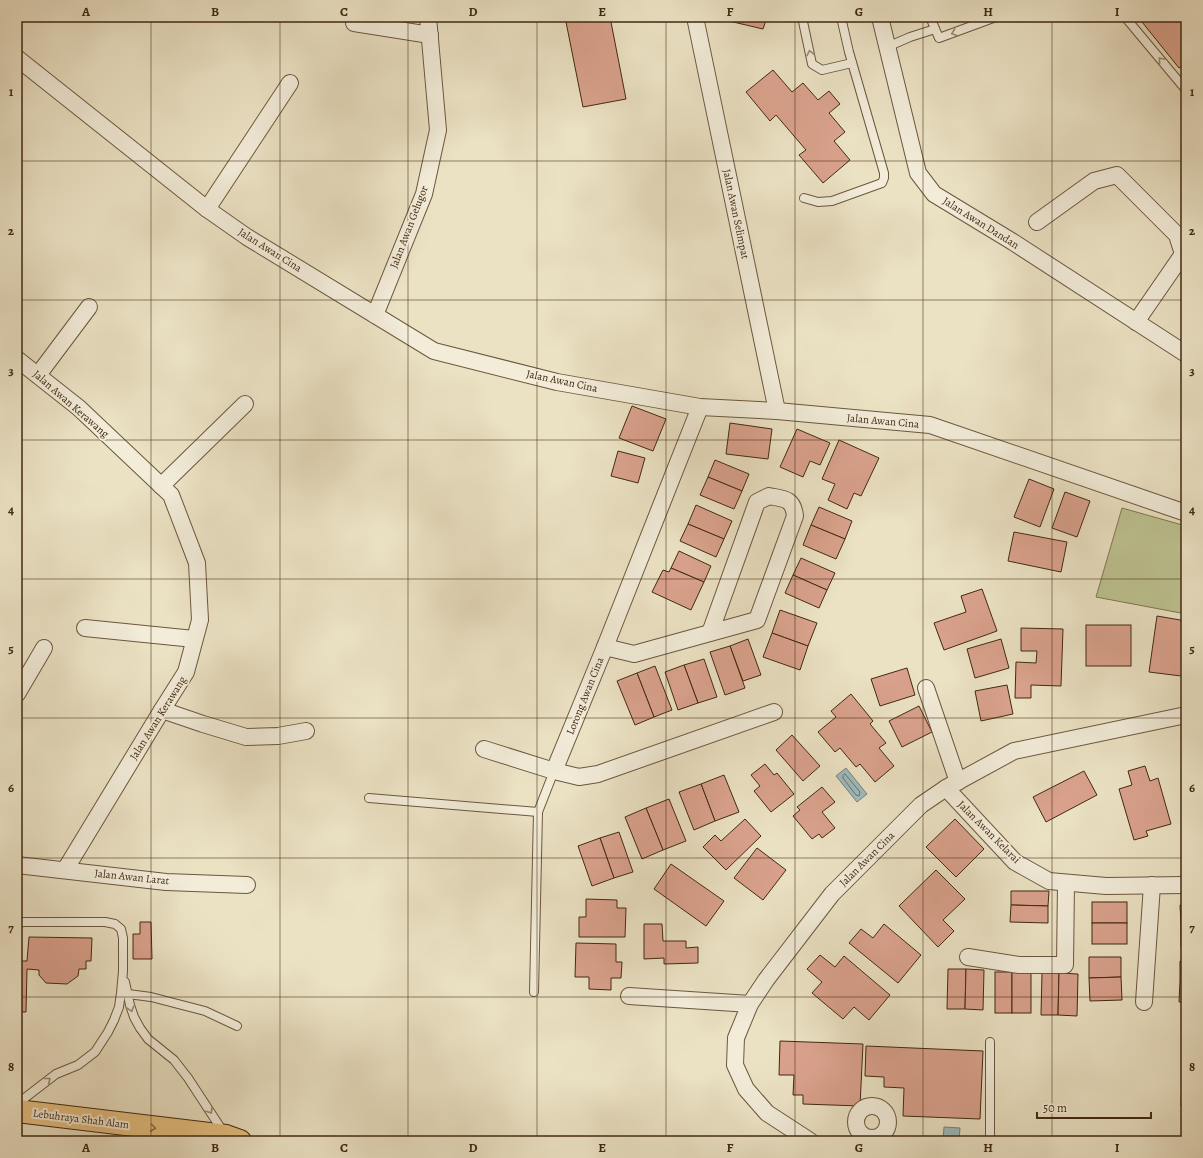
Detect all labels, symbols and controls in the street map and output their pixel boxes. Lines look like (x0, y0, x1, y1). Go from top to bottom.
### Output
text: A (81, 3, 91, 20)
text: B (211, 3, 219, 20)
text: C (340, 3, 348, 20)
text: D (468, 3, 478, 20)
text: E (598, 3, 606, 20)
text: F (727, 3, 734, 20)
text: G (855, 3, 863, 20)
text: H (983, 3, 993, 20)
text: I (1115, 3, 1120, 20)
one-way arrow (951, 28, 958, 36)
one-way arrow (806, 50, 814, 57)
one-way arrow (1158, 57, 1165, 64)
text: 1 (9, 83, 14, 100)
text: 1 (1190, 83, 1195, 100)
street label: Jalan Awan Selimpat (719, 168, 753, 261)
street label: Jalan Awan Gelugor (386, 184, 432, 270)
street label: Jalan Awan Dandan (940, 193, 1022, 253)
text: 2 (8, 222, 15, 239)
text: 2 (1189, 222, 1196, 239)
street label: Jalan Awan Cina (235, 224, 305, 276)
text: 3 (8, 362, 14, 379)
text: 3 (1189, 362, 1195, 379)
street label: Jalan Awan Cina (525, 366, 600, 396)
street label: Jalan Awan Kerawang (30, 367, 113, 442)
street label: Jalan Awan Cina (846, 410, 921, 432)
text: 4 (8, 501, 14, 518)
text: 4 (1189, 501, 1195, 518)
text: 5 (8, 640, 14, 657)
text: 5 (1189, 640, 1195, 657)
street label: Lorong Awan Cina (563, 654, 608, 737)
street label: Jalan Awan Kerawang (126, 673, 190, 763)
text: 6 (8, 779, 14, 796)
text: 6 (1189, 779, 1195, 796)
street label: Jalan Awan Kelarai (954, 797, 1024, 867)
street label: Jalan Awan Cina (836, 827, 899, 890)
street label: Jalan Awan Larat (94, 866, 170, 888)
text: 7 (8, 919, 14, 936)
text: 7 (1189, 919, 1195, 936)
one-way arrow (126, 1005, 135, 1012)
text: 8 (8, 1058, 14, 1075)
text: 8 (1189, 1058, 1195, 1075)
one-way arrow (43, 1078, 50, 1085)
scale bar (1037, 1094, 1151, 1120)
text: 50 m (1043, 1100, 1067, 1116)
street label: Lebuhraya Shah Alam (32, 1106, 130, 1132)
one-way arrow (205, 1107, 212, 1114)
one-way arrow (150, 1123, 156, 1132)
text: A (81, 1139, 91, 1156)
text: B (211, 1139, 219, 1156)
text: C (340, 1139, 348, 1156)
text: D (468, 1139, 478, 1156)
text: E (598, 1139, 606, 1156)
text: F (727, 1139, 734, 1156)
text: G (855, 1139, 863, 1156)
text: H (983, 1139, 993, 1156)
text: I (1115, 1139, 1120, 1156)

